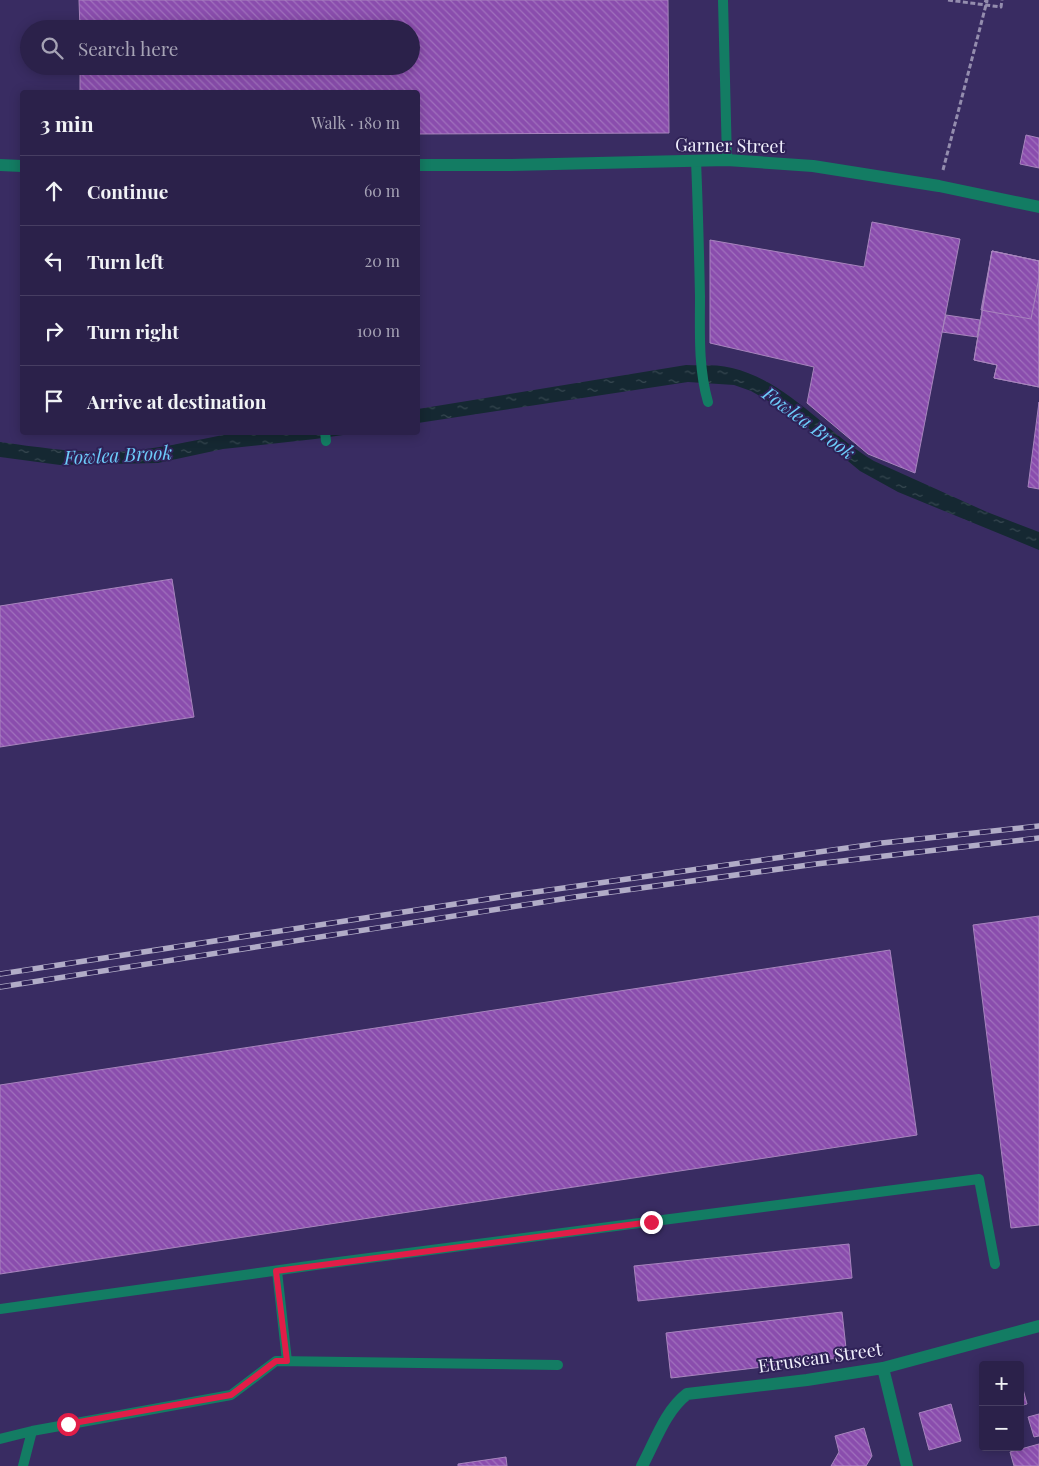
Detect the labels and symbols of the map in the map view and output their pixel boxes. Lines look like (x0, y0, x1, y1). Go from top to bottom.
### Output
street label: Garner Street (675, 132, 786, 158)
water label: Fowlea Brook (757, 379, 861, 465)
water label: Fowlea Brook (62, 438, 173, 470)
route end (640, 1211, 663, 1234)
street label: Etruscan Street (756, 1336, 884, 1378)
route start (57, 1413, 80, 1436)

